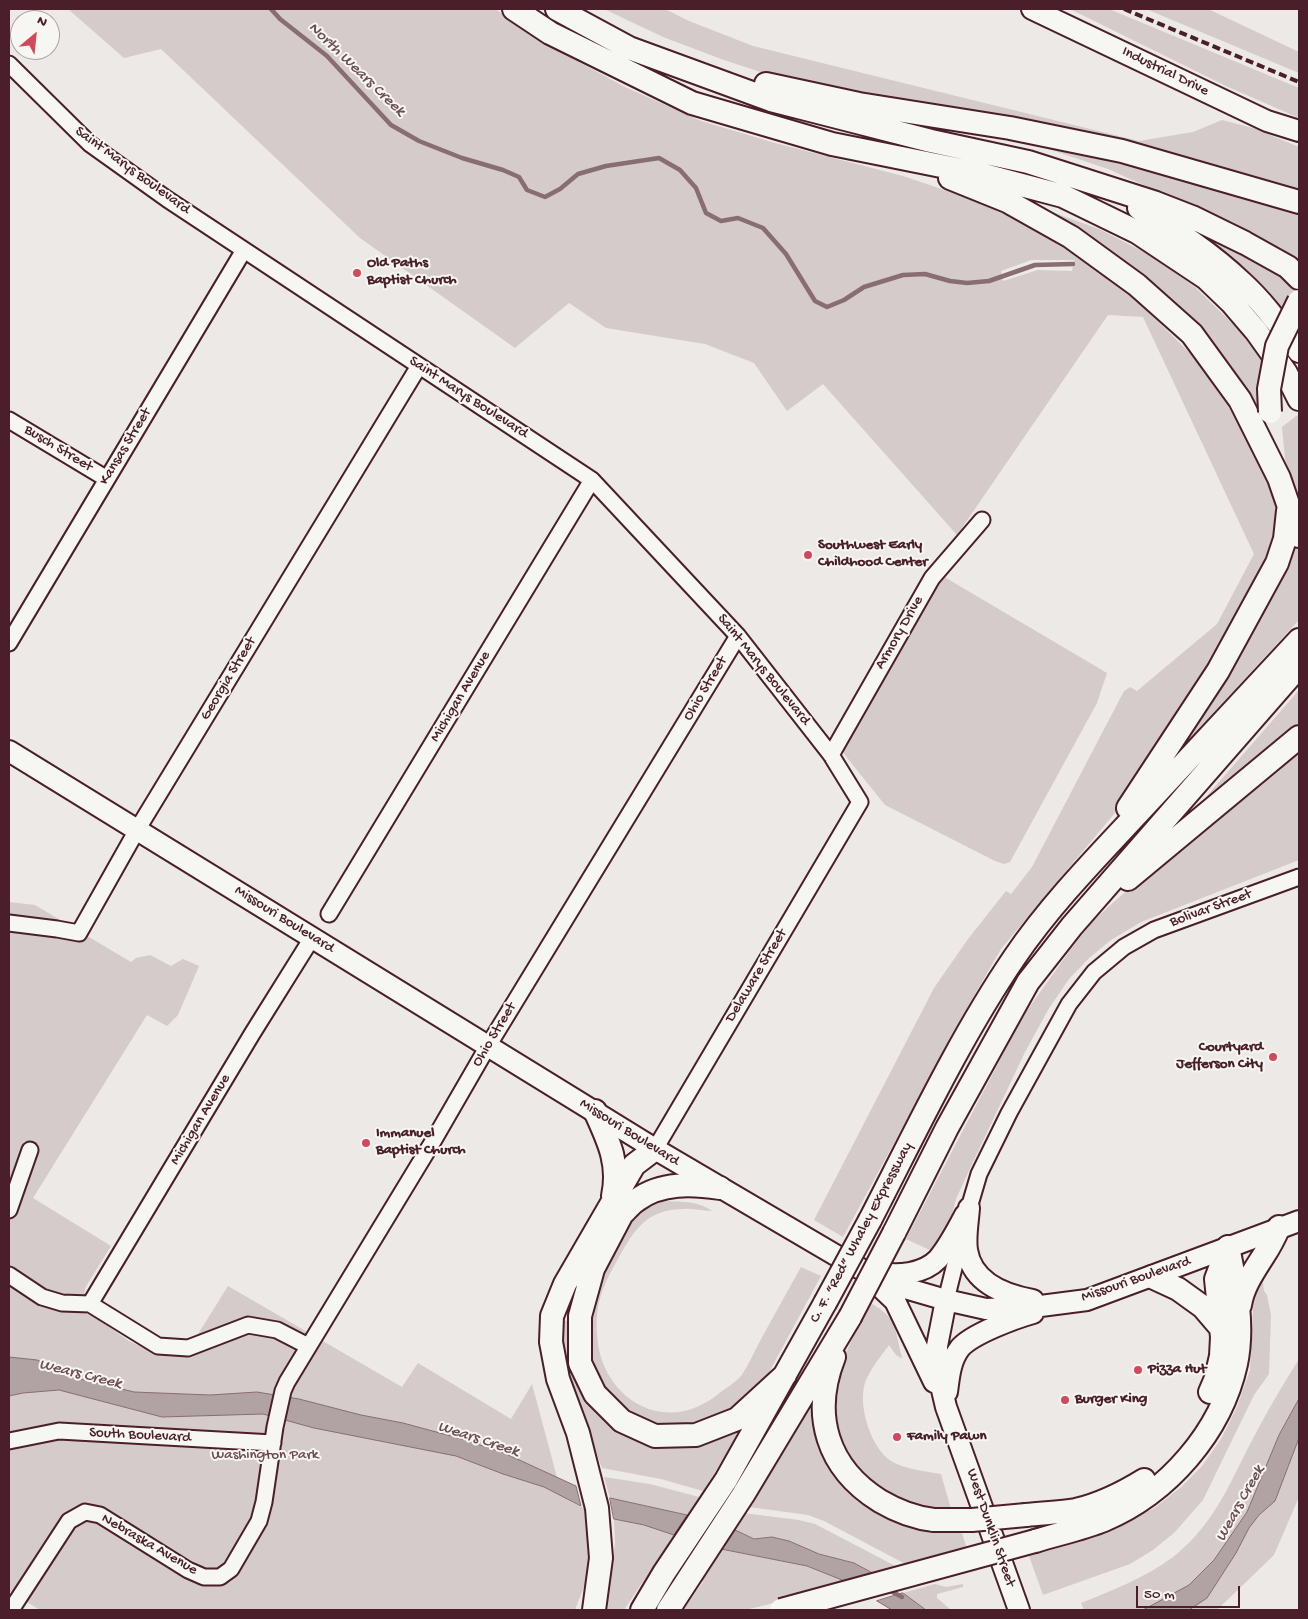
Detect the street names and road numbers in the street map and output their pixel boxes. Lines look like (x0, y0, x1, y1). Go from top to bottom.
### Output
street label: Industrial Drive (1119, 43, 1211, 101)
street label: Saint Marys Boulevard (71, 123, 193, 219)
street label: Saint Marys Boulevard (405, 353, 531, 443)
street label: Kansas Street (96, 405, 156, 489)
street label: Busch Street (20, 421, 96, 477)
street label: Armory Drive (872, 593, 928, 673)
street label: Saint Marys Boulevard (712, 611, 814, 729)
street label: Georgia Street (197, 634, 261, 724)
street label: Michigan Avenue (427, 648, 495, 746)
street label: Ohio Street (680, 654, 732, 724)
street label: Missouri Boulevard (231, 882, 337, 958)
street label: Bolivar Street (1168, 886, 1254, 932)
street label: Delaware Street (722, 926, 792, 1026)
street label: Ohio Street (469, 1000, 521, 1070)
street label: Michigan Avenue (167, 1071, 235, 1169)
street label: Missouri Boulevard (576, 1095, 682, 1171)
street label: C. F. “Red” Whaley Expressway (807, 1140, 917, 1326)
street label: Missouri Boulevard (1079, 1253, 1193, 1307)
street label: South Boulevard (89, 1424, 191, 1448)
street label: West Dunklin Street (961, 1467, 1019, 1589)
street label: Nebraska Avenue (98, 1510, 200, 1580)

